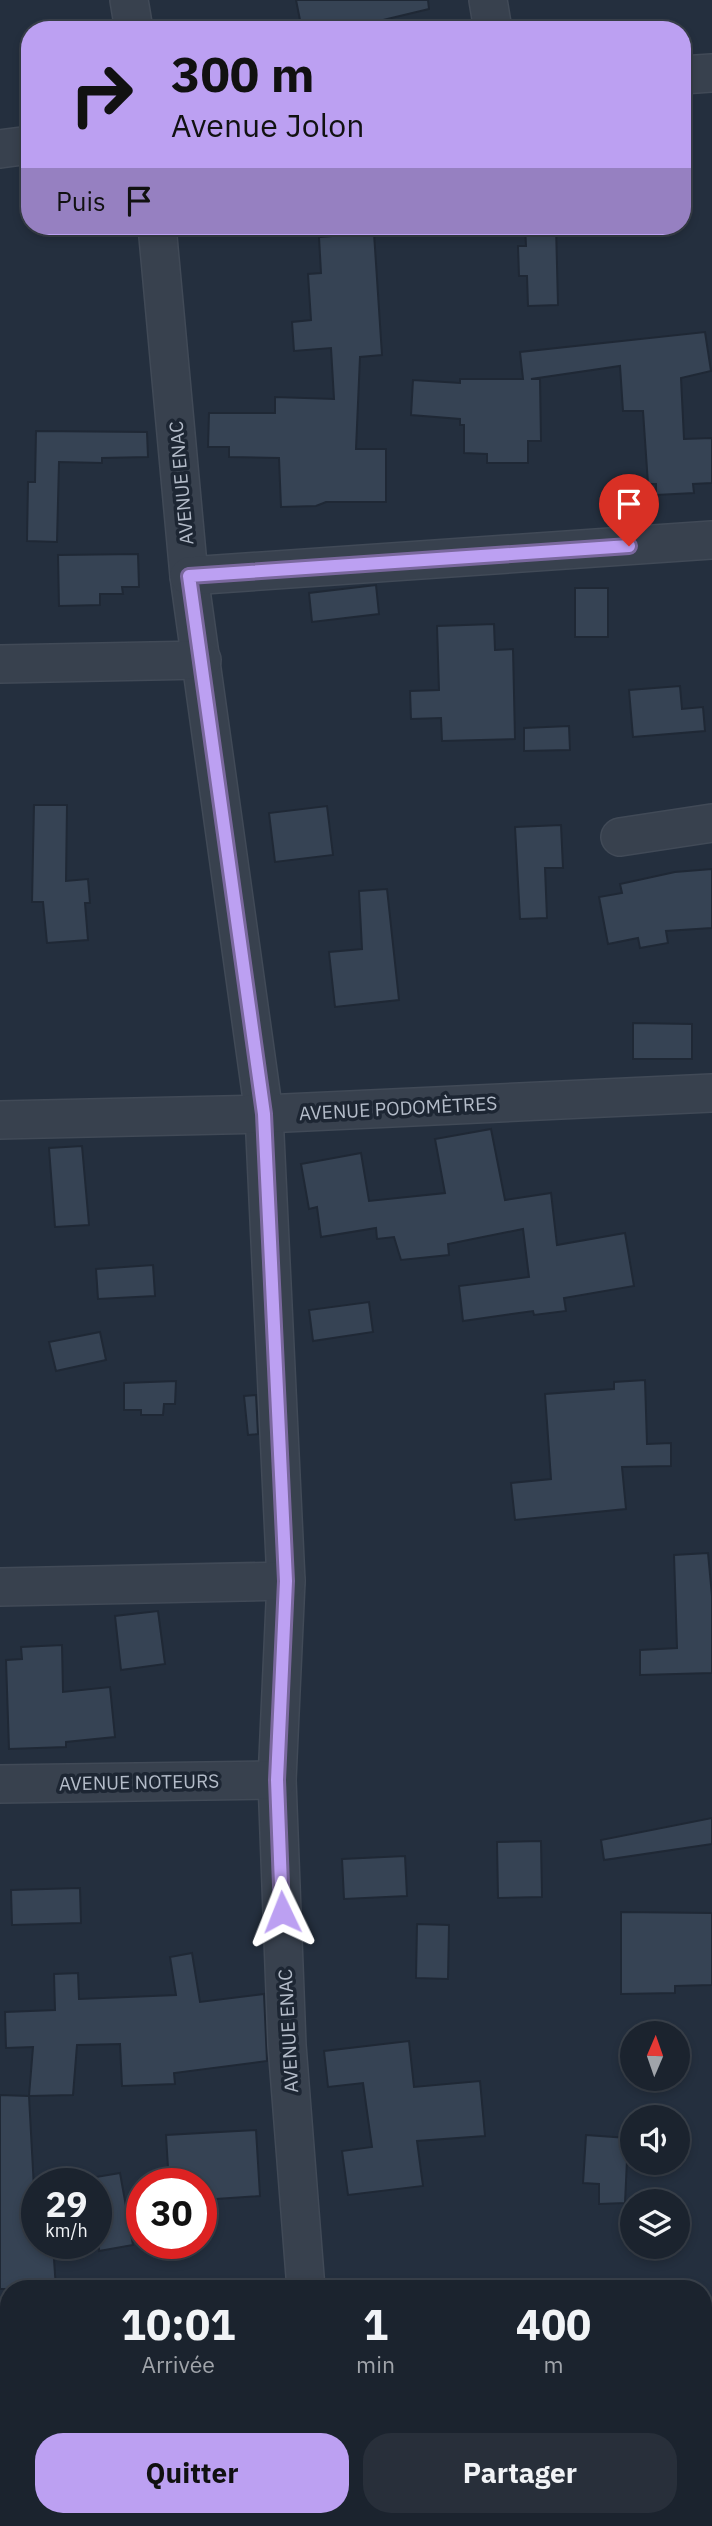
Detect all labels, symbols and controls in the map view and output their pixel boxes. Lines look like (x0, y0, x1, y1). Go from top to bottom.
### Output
text: 300 m (171, 42, 315, 105)
icon: right (56, 49, 147, 140)
text: Avenue Jolon (171, 104, 364, 146)
icon: arrive (120, 182, 158, 220)
text: Puis (56, 184, 106, 218)
street label: AVENUE ENAC (164, 420, 198, 546)
pin (599, 474, 659, 546)
icon: arrive (610, 485, 648, 523)
street label: AVENUE PODOMÈTRES (298, 1091, 498, 1125)
street label: AVENUE NOTEURS (59, 1769, 219, 1795)
position arrow (245, 1875, 319, 1949)
street label: AVENUE ENAC (273, 1968, 303, 2094)
north arrow (620, 2021, 690, 2091)
map controls (620, 2021, 690, 2259)
button: sound (620, 2105, 690, 2175)
speed limit sign: 30 (126, 2168, 217, 2259)
text: 29 (45, 2181, 88, 2227)
button: layers (620, 2189, 690, 2259)
text: km/h (45, 2219, 88, 2242)
text: 10:01 (121, 2297, 235, 2352)
text: 1 (363, 2297, 388, 2352)
text: 400 (516, 2297, 591, 2352)
text: Arrivée (141, 2349, 215, 2379)
text: min (356, 2349, 395, 2379)
text: m (543, 2349, 564, 2379)
button: Quitter (35, 2433, 349, 2513)
button: Partager (363, 2433, 677, 2513)

